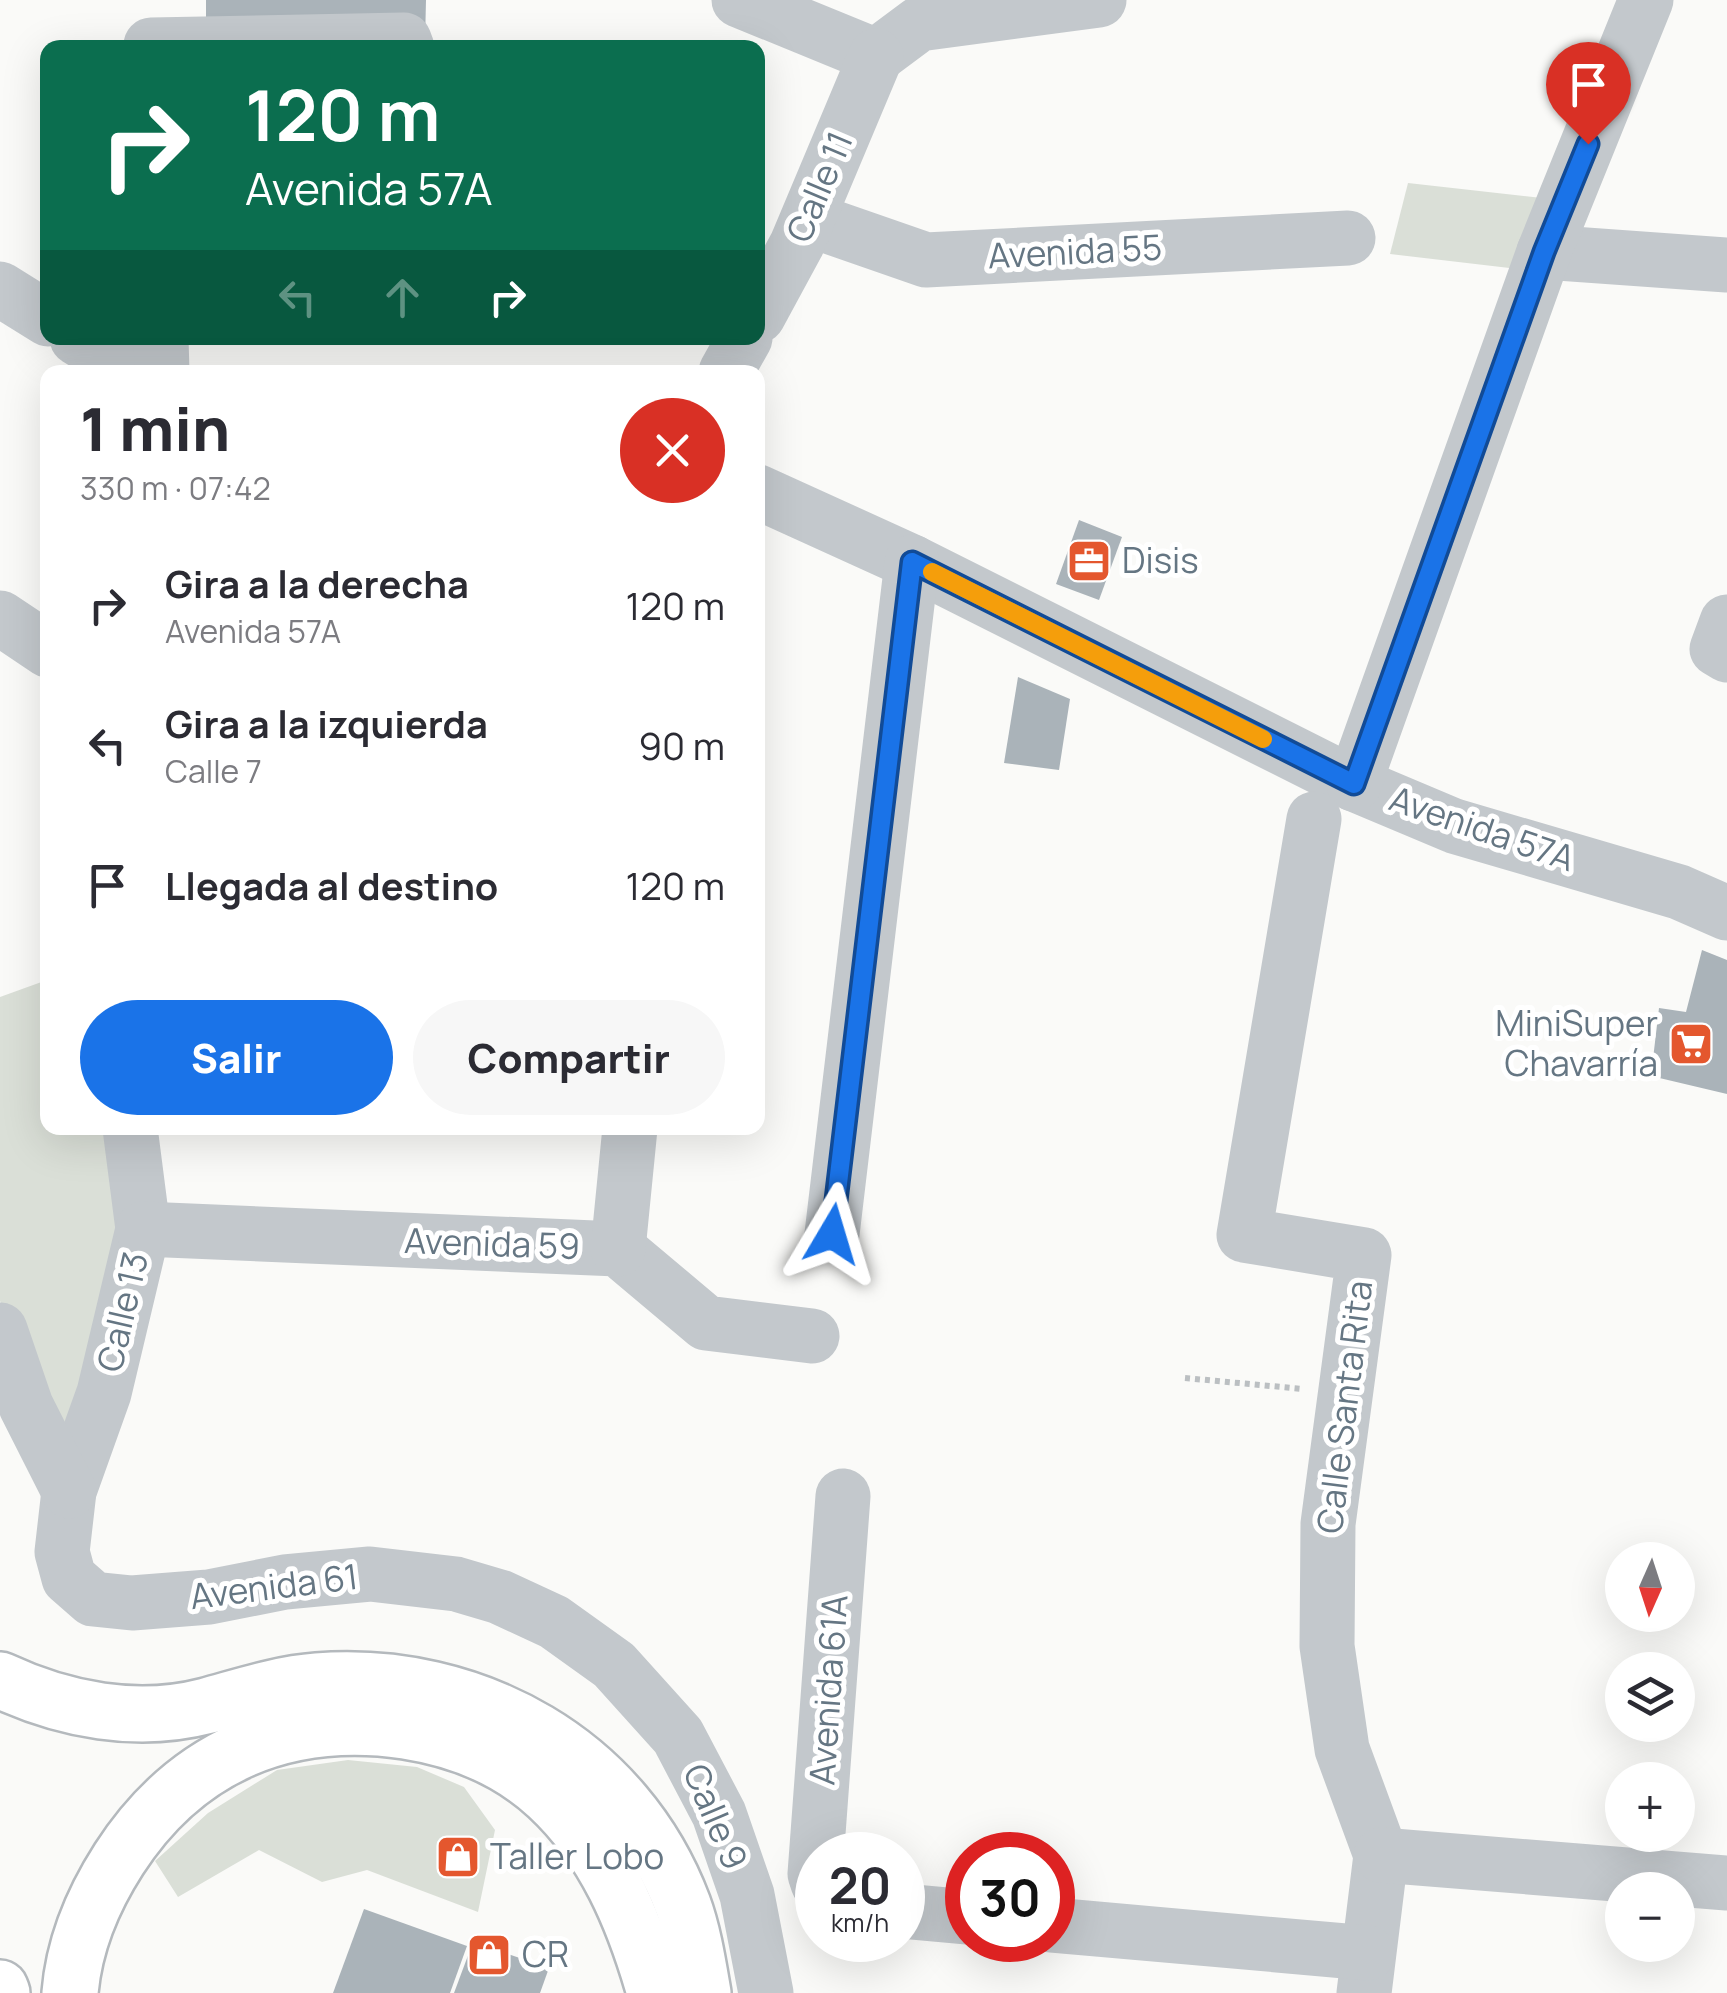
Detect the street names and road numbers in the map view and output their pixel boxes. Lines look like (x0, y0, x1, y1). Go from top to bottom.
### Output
street label: Calle 11 (774, 124, 864, 249)
street label: Avenida 55 (987, 222, 1163, 280)
street label: Avenida 57A (1384, 774, 1581, 882)
street label: Avenida 59 (403, 1216, 581, 1270)
street label: Calle 13 (85, 1247, 159, 1376)
street label: Calle Santa Rita (1305, 1278, 1383, 1536)
street label: Avenida 61 (187, 1552, 361, 1620)
street label: Avenida 61A (797, 1593, 859, 1787)
street label: Calle 9 (672, 1757, 760, 1877)

